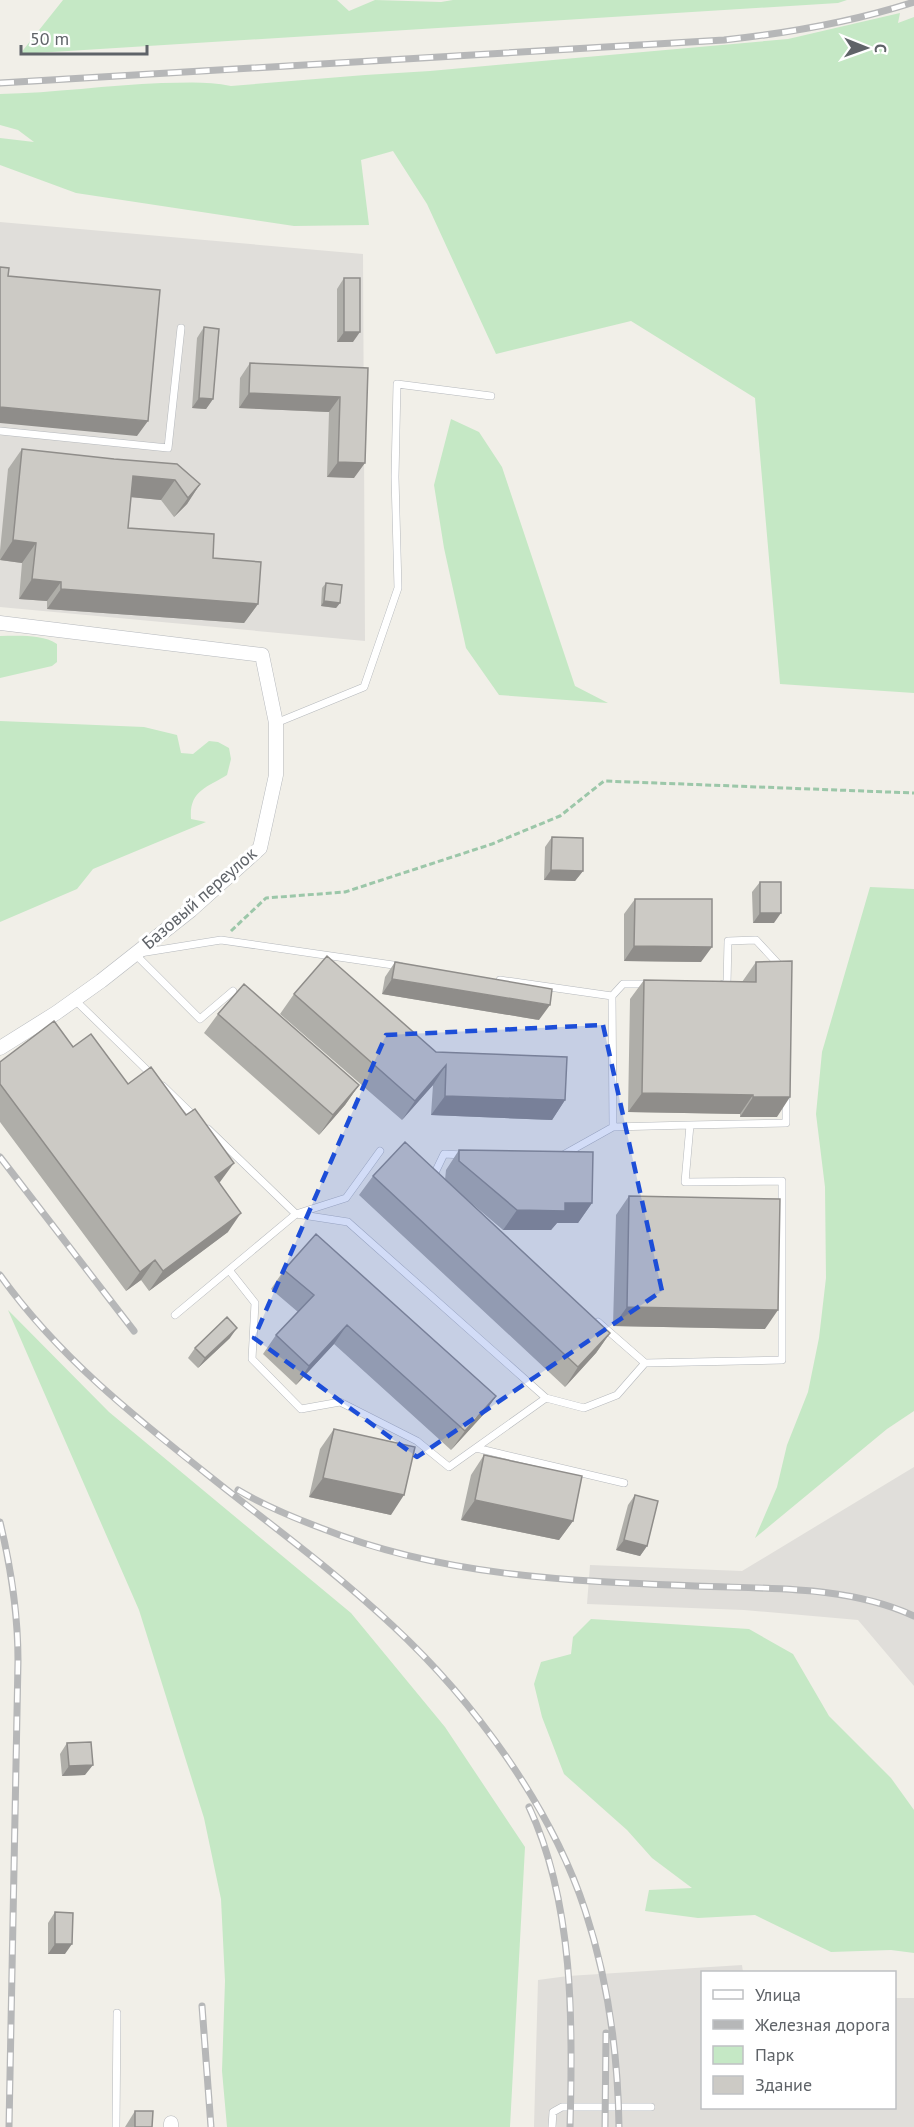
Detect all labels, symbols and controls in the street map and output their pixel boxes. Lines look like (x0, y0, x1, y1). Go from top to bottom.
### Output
scale bar (21, 18, 147, 56)
north arrow (836, 18, 896, 78)
text: 50 m (30, 27, 69, 50)
text: С (871, 44, 891, 53)
street label: Базовый переулок (137, 842, 261, 954)
legend (701, 1971, 896, 2109)
text: Улица (755, 1983, 801, 2006)
text: Железная дорога (754, 2013, 890, 2036)
text: Парк (755, 2043, 795, 2066)
text: Здание (755, 2073, 812, 2096)

